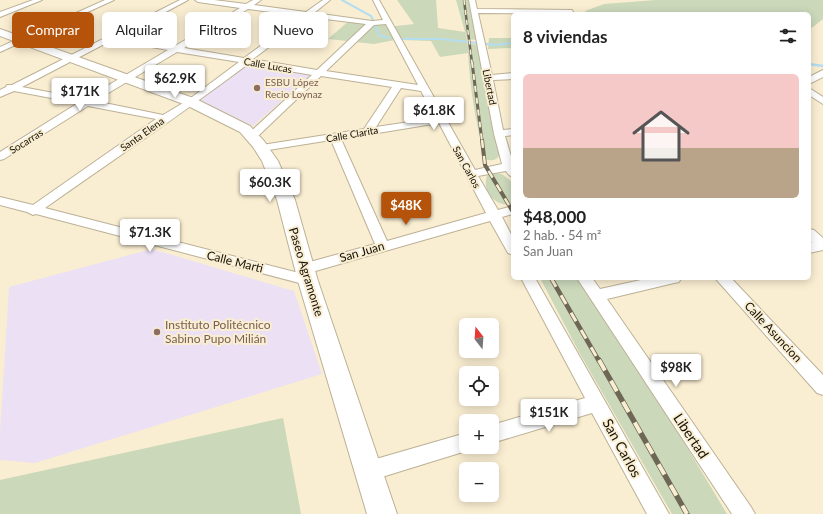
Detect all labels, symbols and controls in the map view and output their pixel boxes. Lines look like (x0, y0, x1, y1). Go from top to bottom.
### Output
chip: Comprar (12, 12, 94, 48)
chip: Alquilar (102, 12, 177, 48)
chip: Filtros (185, 12, 251, 48)
chip: Nuevo (259, 12, 328, 48)
icon: filters (777, 25, 799, 47)
text: 8 viviendas (523, 26, 608, 47)
street label: Calle Lucas (243, 55, 293, 75)
pin: $62.9K (142, 65, 208, 99)
street label: Libertad (481, 68, 499, 106)
text: $62.9K (154, 70, 196, 86)
place label: ESBU López Recio Loynaz (265, 76, 323, 100)
pin: $171K (52, 78, 108, 112)
text: $171K (60, 83, 100, 99)
marker: ESBU López Recio Loynaz (252, 83, 262, 93)
pin: $61.8K (401, 97, 467, 131)
icon: home (625, 100, 697, 172)
text: $61.8K (413, 102, 455, 118)
street label: Santa Elena (118, 114, 166, 154)
street label: Calle Clarita (325, 124, 379, 144)
street label: Socarras (7, 126, 45, 156)
street label: San Carlos (451, 144, 483, 190)
pin: $60.3K (237, 169, 303, 203)
text: $60.3K (249, 174, 291, 190)
pin: $48K (382, 192, 430, 226)
text: $48K (390, 197, 422, 213)
text: $48,000 (523, 206, 586, 227)
pin: $71.3K (117, 219, 183, 253)
text: $71.3K (129, 224, 171, 240)
street label: Paseo Agramonte (286, 225, 327, 318)
text: 2 hab. · 54 m² (523, 227, 601, 243)
street label: San Juan (338, 238, 386, 265)
text: San Juan (523, 243, 573, 259)
street label: Calle Marti (205, 247, 265, 276)
street label: Calle Asuncion (741, 298, 805, 365)
place label: Instituto Politécnico Sabino Pupo Milián (165, 317, 271, 346)
north arrow (459, 318, 499, 358)
map controls (459, 318, 499, 502)
marker: Instituto Politécnico Sabino Pupo Milián (152, 327, 162, 337)
pin: $98K (652, 354, 700, 388)
text: $98K (660, 359, 692, 375)
button: locate (459, 366, 499, 406)
pin: $151K (521, 399, 577, 433)
text: $151K (529, 404, 569, 420)
street label: Libertad (670, 410, 713, 461)
button: + (459, 414, 499, 454)
street label: San Carlos (599, 415, 646, 480)
button: − (459, 462, 499, 502)

